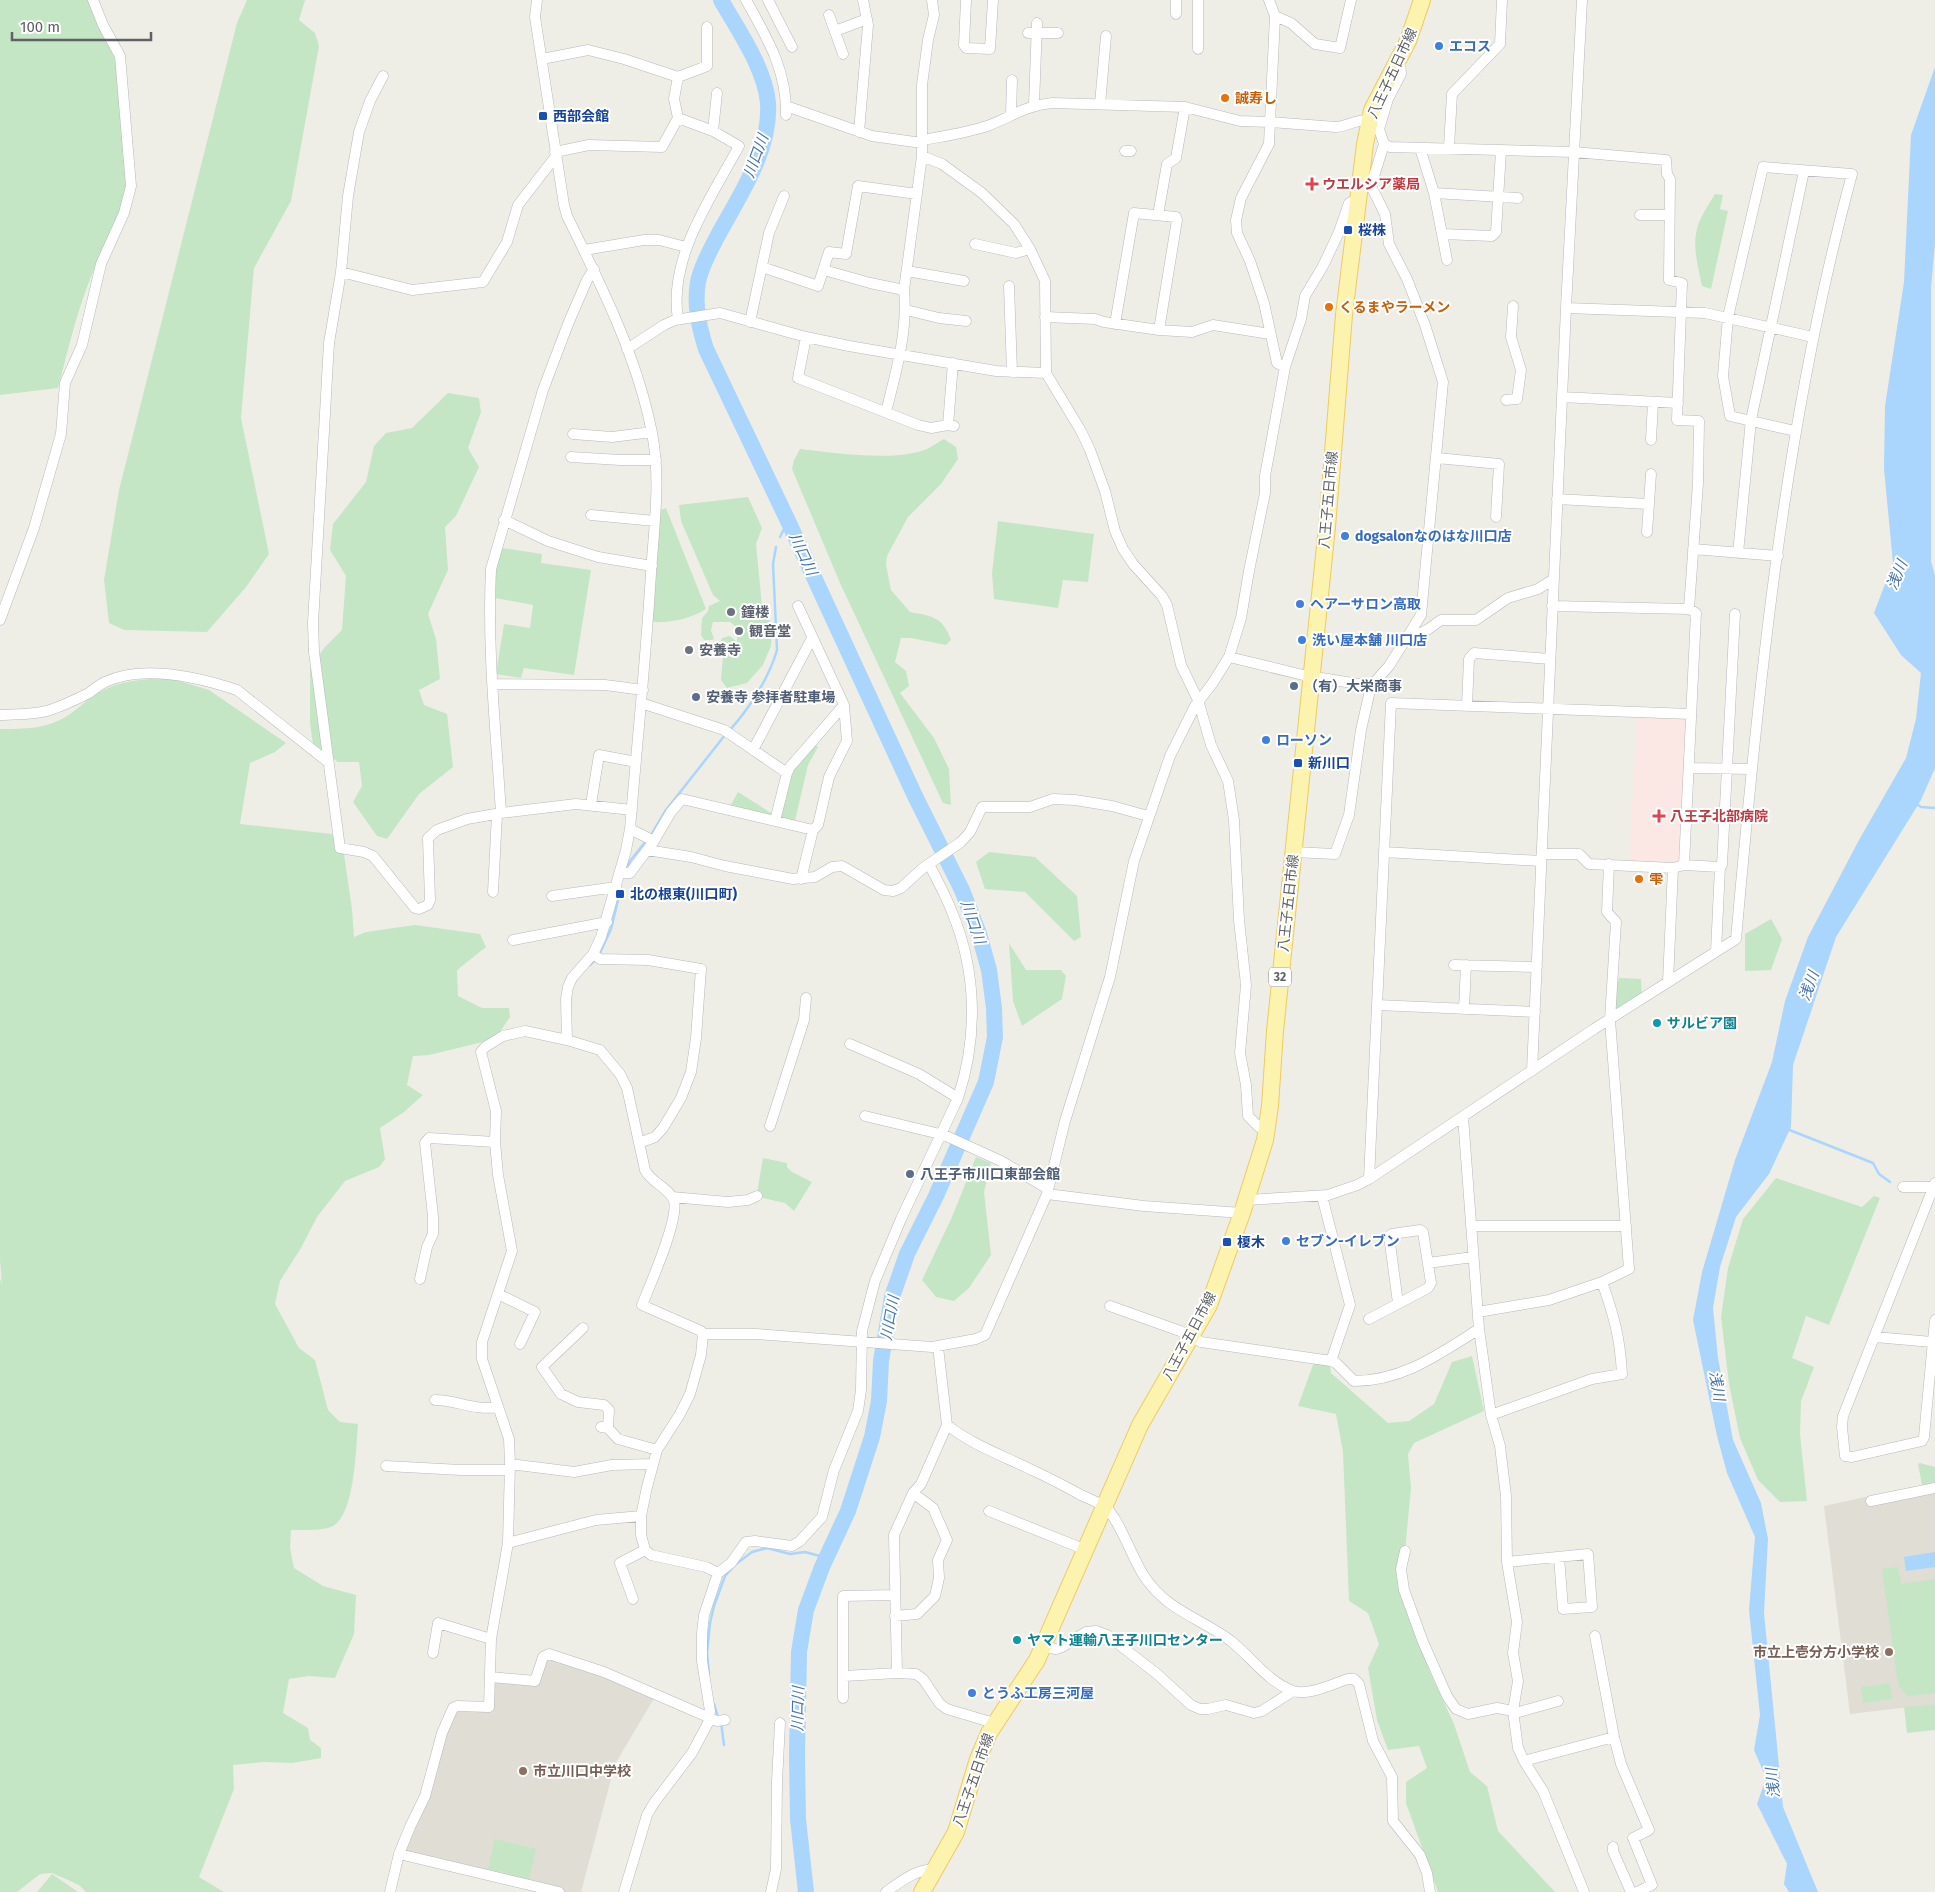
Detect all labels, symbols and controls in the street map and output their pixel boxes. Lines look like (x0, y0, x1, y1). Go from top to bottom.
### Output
scale bar (12, 10, 151, 42)
text: 100 m (20, 18, 60, 36)
street label: 八王子五日市線 (1364, 25, 1421, 121)
place label: エコス (1449, 38, 1491, 55)
marker: エコス (1433, 40, 1445, 52)
place label: 誠寿し (1235, 90, 1277, 107)
marker: 誠寿し (1219, 92, 1231, 104)
place label: 西部会館 (553, 108, 609, 125)
marker: 西部会館 (537, 110, 549, 122)
water label: 川口川 (740, 130, 773, 180)
place label: ウエルシア薬局 (1322, 176, 1420, 193)
marker: ウエルシア薬局 (1306, 178, 1318, 190)
place label: 桜株 (1358, 222, 1386, 239)
marker: 桜株 (1342, 224, 1354, 236)
place label: くるまやラーメン (1339, 299, 1450, 316)
marker: くるまやラーメン (1323, 301, 1335, 313)
street label: 八王子五日市線 (1316, 450, 1341, 550)
place label: dogsalonなのはな川口店 (1355, 528, 1512, 545)
water label: 川口川 (785, 530, 822, 580)
marker: dogsalonなのはな川口店 (1339, 530, 1351, 542)
water label: 浅川 (1883, 556, 1912, 592)
place label: ヘアーサロン高取 (1310, 596, 1421, 613)
marker: ヘアーサロン高取 (1294, 598, 1306, 610)
place label: 鐘楼 (741, 604, 770, 621)
marker: 鐘楼 (725, 606, 737, 618)
place label: 観音堂 (749, 623, 791, 640)
marker: 観音堂 (733, 625, 745, 637)
place label: 洗い屋本舗 川口店 (1312, 632, 1427, 649)
marker: 洗い屋本舗 川口店 (1296, 634, 1308, 646)
place label: 安養寺 (699, 642, 741, 659)
marker: 安養寺 (683, 644, 695, 656)
place label: （有）大栄商事 (1304, 678, 1402, 695)
marker: （有）大栄商事 (1288, 680, 1300, 692)
place label: 安養寺 参拝者駐車場 (706, 689, 835, 706)
marker: 安養寺 参拝者駐車場 (690, 691, 702, 703)
place label: ローソン (1276, 732, 1332, 749)
marker: ローソン (1260, 734, 1272, 746)
place label: 新川口 (1308, 755, 1350, 772)
marker: 新川口 (1292, 757, 1304, 769)
place label: 八王子北部病院 (1670, 808, 1768, 825)
marker: 八王子北部病院 (1652, 809, 1666, 823)
street label: 八王子五日市線 (1275, 853, 1302, 953)
place label: 雫 (1649, 871, 1663, 888)
marker: 雫 (1633, 873, 1645, 885)
place label: 北の根東(川口町) (630, 886, 738, 903)
marker: 北の根東(川口町) (614, 888, 626, 900)
water label: 川口川 (957, 898, 989, 948)
water label: 浅川 (1795, 967, 1823, 1003)
road number: 32 (1269, 968, 1291, 986)
place label: サルビア園 (1667, 1015, 1737, 1032)
marker: サルビア園 (1651, 1017, 1663, 1029)
place label: 八王子市川口東部会館 (920, 1166, 1060, 1183)
marker: 八王子市川口東部会館 (904, 1168, 916, 1180)
place label: セブン-イレブン (1296, 1233, 1400, 1250)
place label: 榎木 (1237, 1234, 1265, 1251)
marker: セブン-イレブン (1280, 1235, 1292, 1247)
marker: 榎木 (1221, 1236, 1233, 1248)
street label: 八王子五日市線 (1159, 1289, 1220, 1383)
water label: 川口川 (877, 1292, 903, 1342)
water label: 浅川 (1706, 1370, 1729, 1404)
place label: ヤマト運輸八王子川口センター (1027, 1632, 1223, 1649)
marker: ヤマト運輸八王子川口センター (1011, 1634, 1023, 1646)
place label: 市立上壱分方小学校 (1753, 1644, 1879, 1661)
marker: 市立上壱分方小学校 (1883, 1646, 1895, 1658)
water label: 川口川 (789, 1684, 807, 1732)
place label: とうふ工房三河屋 (982, 1685, 1094, 1702)
marker: とうふ工房三河屋 (966, 1687, 978, 1699)
street label: 八王子五日市線 (949, 1731, 997, 1829)
place label: 市立川口中学校 (533, 1763, 631, 1780)
marker: 市立川口中学校 (517, 1765, 529, 1777)
water label: 浅川 (1762, 1765, 1784, 1799)

